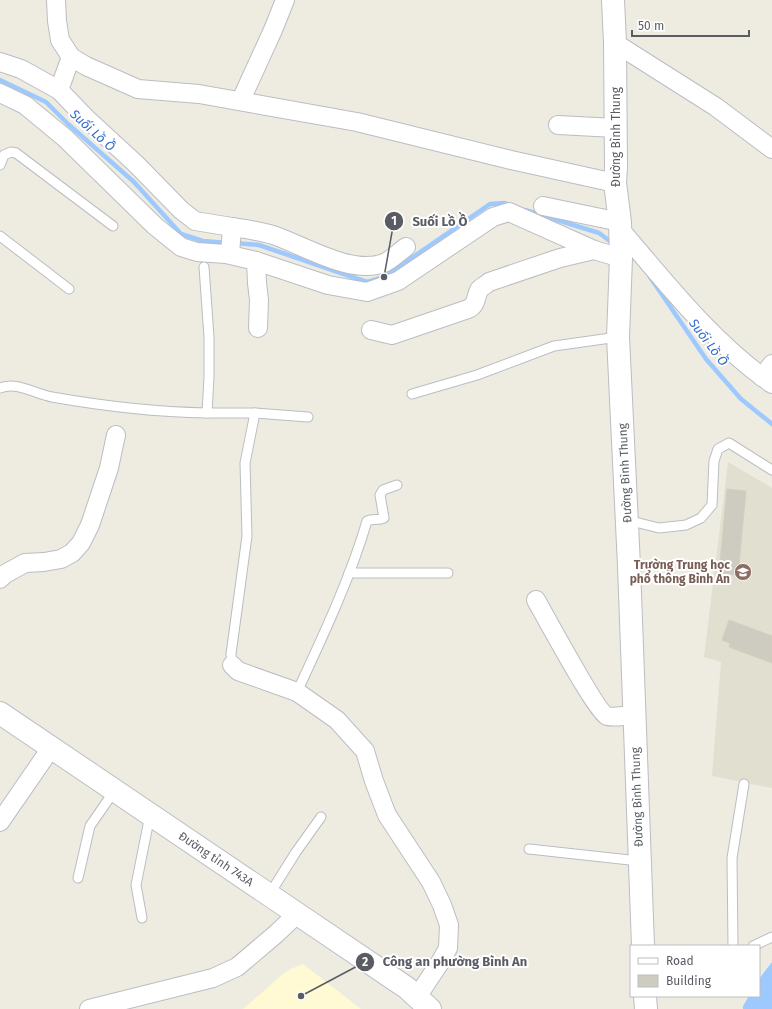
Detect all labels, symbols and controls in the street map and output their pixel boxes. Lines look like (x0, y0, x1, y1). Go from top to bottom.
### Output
scale bar (632, 12, 749, 38)
text: 50 m (638, 19, 664, 33)
street label: Đường Bình Thung (609, 86, 623, 187)
water label: Suối Lồ Ồ (67, 104, 119, 154)
callout: Suối Lồ Ồ (384, 209, 475, 234)
text: Suối Lồ Ồ (412, 211, 468, 229)
text: 1 (391, 214, 397, 228)
water label: Suối Lồ Ồ (685, 314, 733, 369)
street label: Đường Bình Thung (615, 422, 635, 523)
place label: Trường Trung học phổ thông Bình An (630, 558, 730, 586)
school or university icon: Trường Trung học phổ thông Bình An (733, 562, 753, 582)
street label: Đường Bình Thung (628, 746, 646, 847)
street label: Đường tỉnh 743A (176, 829, 256, 889)
legend (630, 945, 760, 997)
callout: Công an phường Bình An (355, 949, 536, 974)
text: Công an phường Bình An (383, 954, 527, 969)
text: Road (666, 954, 694, 968)
text: 2 (362, 955, 368, 969)
text: Building (666, 974, 712, 988)

